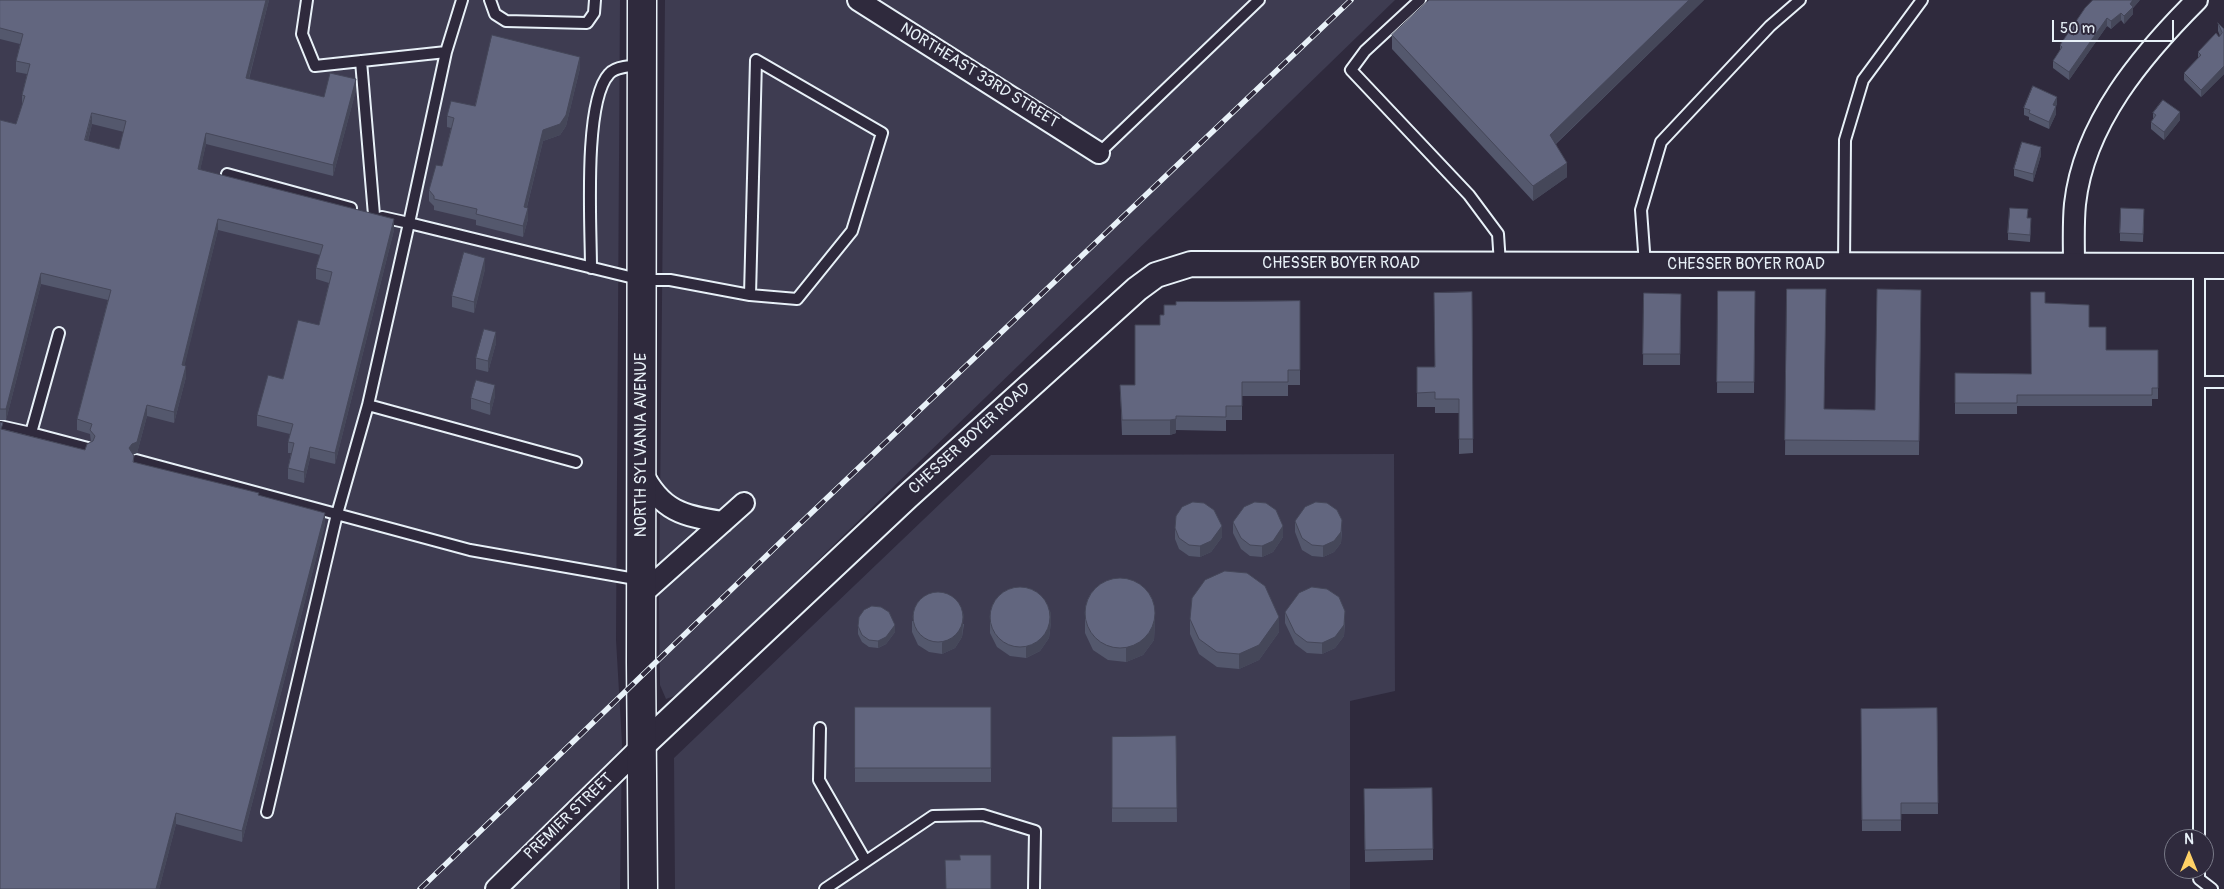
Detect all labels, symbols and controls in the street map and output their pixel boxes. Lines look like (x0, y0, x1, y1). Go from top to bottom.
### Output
scale bar (2054, 10, 2176, 42)
street label: NORTHEAST 33RD STREET (896, 19, 1062, 133)
text: 50 m (2060, 19, 2095, 38)
street label: CHESSER BOYER ROAD (1262, 254, 1420, 274)
street label: CHESSER BOYER ROAD (1667, 255, 1825, 275)
street label: NORTH SYLVANIA AVENUE (632, 353, 652, 537)
street label: CHESSER BOYER ROAD (905, 379, 1035, 499)
street label: PREMIER STREET (520, 770, 618, 864)
north arrow (2164, 829, 2214, 879)
text: N (2184, 831, 2194, 848)

